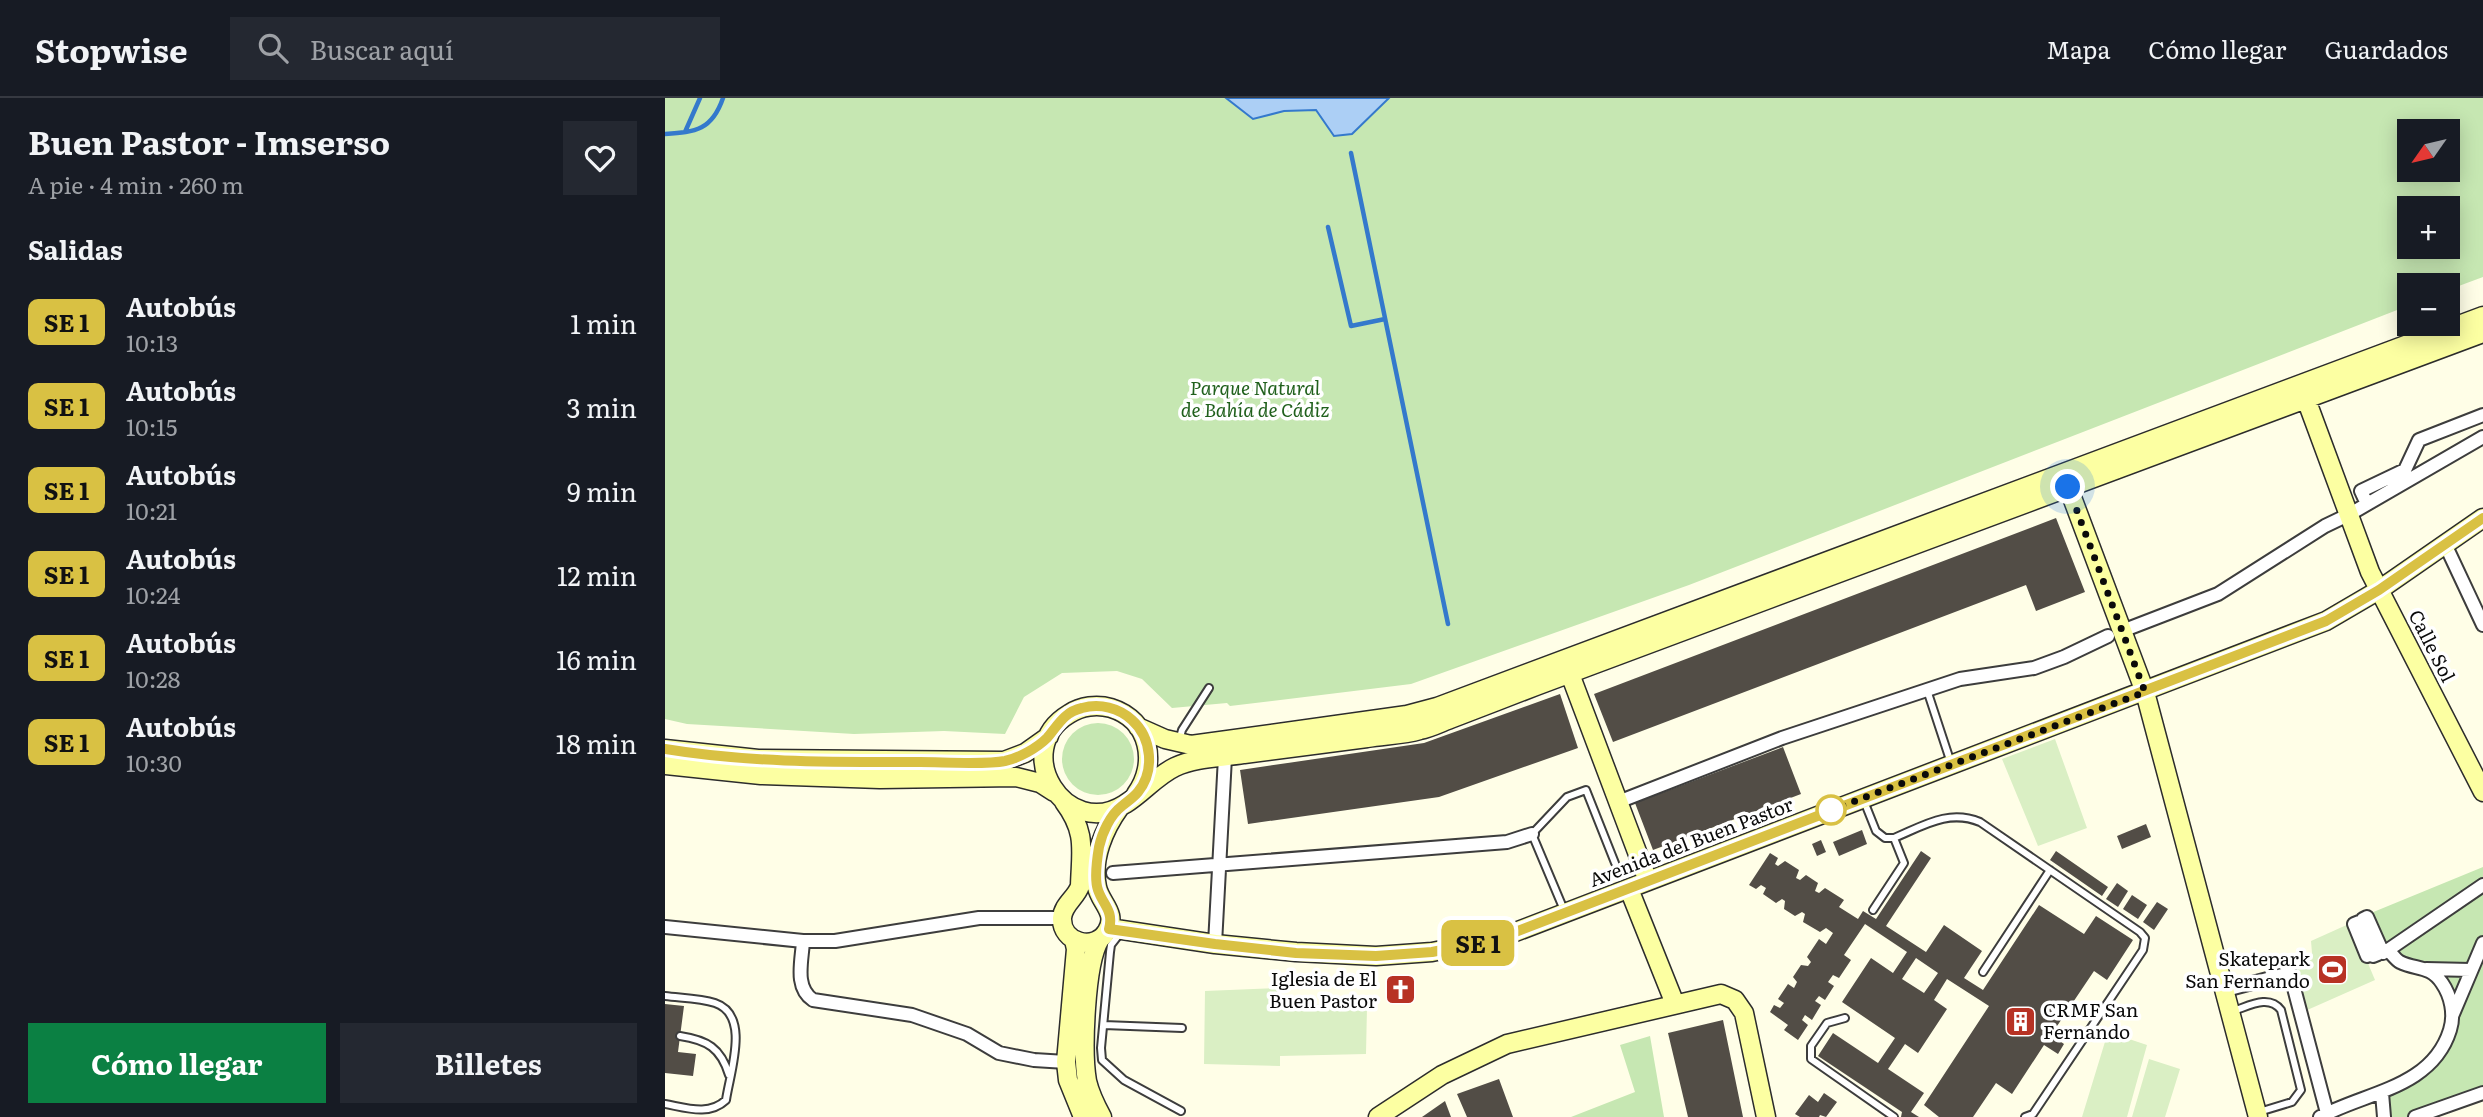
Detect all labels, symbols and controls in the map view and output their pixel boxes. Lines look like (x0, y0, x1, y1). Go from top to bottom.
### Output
search box (230, 17, 720, 80)
text: Stopwise (35, 24, 188, 73)
icon: search (254, 29, 292, 67)
text: Buscar aquí (310, 29, 454, 68)
text: Mapa (2046, 31, 2110, 66)
text: Cómo llegar (2148, 31, 2286, 66)
text: Guardados (2324, 31, 2448, 66)
text: Buen Pastor - Imserso (28, 116, 390, 165)
north arrow (2397, 119, 2461, 182)
map controls (2397, 119, 2460, 336)
button: heart (563, 121, 637, 195)
text: A pie · 4 min · 260 m (28, 167, 244, 201)
button: + (2397, 196, 2460, 259)
text: Salidas (28, 229, 123, 268)
button: − (2397, 273, 2460, 336)
text: Autobús (126, 286, 236, 325)
text: 1 min (570, 303, 637, 342)
text: SE 1 (44, 304, 89, 339)
text: 10:13 (126, 325, 178, 359)
text: Autobús (126, 370, 236, 409)
park label: Parque Natural de Bahía de Cádiz (1181, 373, 1329, 423)
text: 3 min (567, 387, 637, 426)
text: SE 1 (44, 388, 89, 423)
text: 10:15 (126, 409, 177, 443)
text: Autobús (126, 454, 236, 493)
your location (2050, 469, 2085, 504)
text: 9 min (567, 471, 637, 510)
text: SE 1 (44, 472, 89, 507)
text: 10:21 (126, 493, 177, 527)
text: Autobús (126, 538, 236, 577)
text: 12 min (557, 555, 637, 594)
text: SE 1 (44, 556, 89, 591)
text: 10:24 (126, 577, 180, 611)
street label: Calle Sol (2403, 604, 2463, 687)
text: Autobús (126, 622, 236, 661)
text: 16 min (556, 639, 637, 678)
text: SE 1 (44, 640, 89, 675)
text: 10:28 (126, 661, 180, 695)
text: Autobús (126, 706, 236, 745)
text: 18 min (556, 723, 637, 762)
text: SE 1 (44, 724, 89, 759)
text: 10:30 (126, 745, 182, 779)
street label: Avenida del Buen Pastor (1585, 789, 1797, 893)
unlabelled marker (1816, 795, 1846, 825)
line badge: SE 1 (1429, 920, 1527, 966)
text: SE 1 (1455, 925, 1501, 960)
place label: Skatepark San Fernando (2185, 944, 2310, 994)
sports icon: Skatepark San Fernando (2316, 953, 2350, 987)
place label: Iglesia de El Buen Pastor (1269, 964, 1377, 1014)
church icon: Iglesia de El Buen Pastor (1383, 973, 1417, 1007)
place label: CRMF San Fernando (2043, 995, 2138, 1045)
building icon: CRMF San Fernando (2003, 1004, 2037, 1038)
button: Cómo llegar (28, 1023, 326, 1103)
button: Billetes (340, 1023, 637, 1103)

